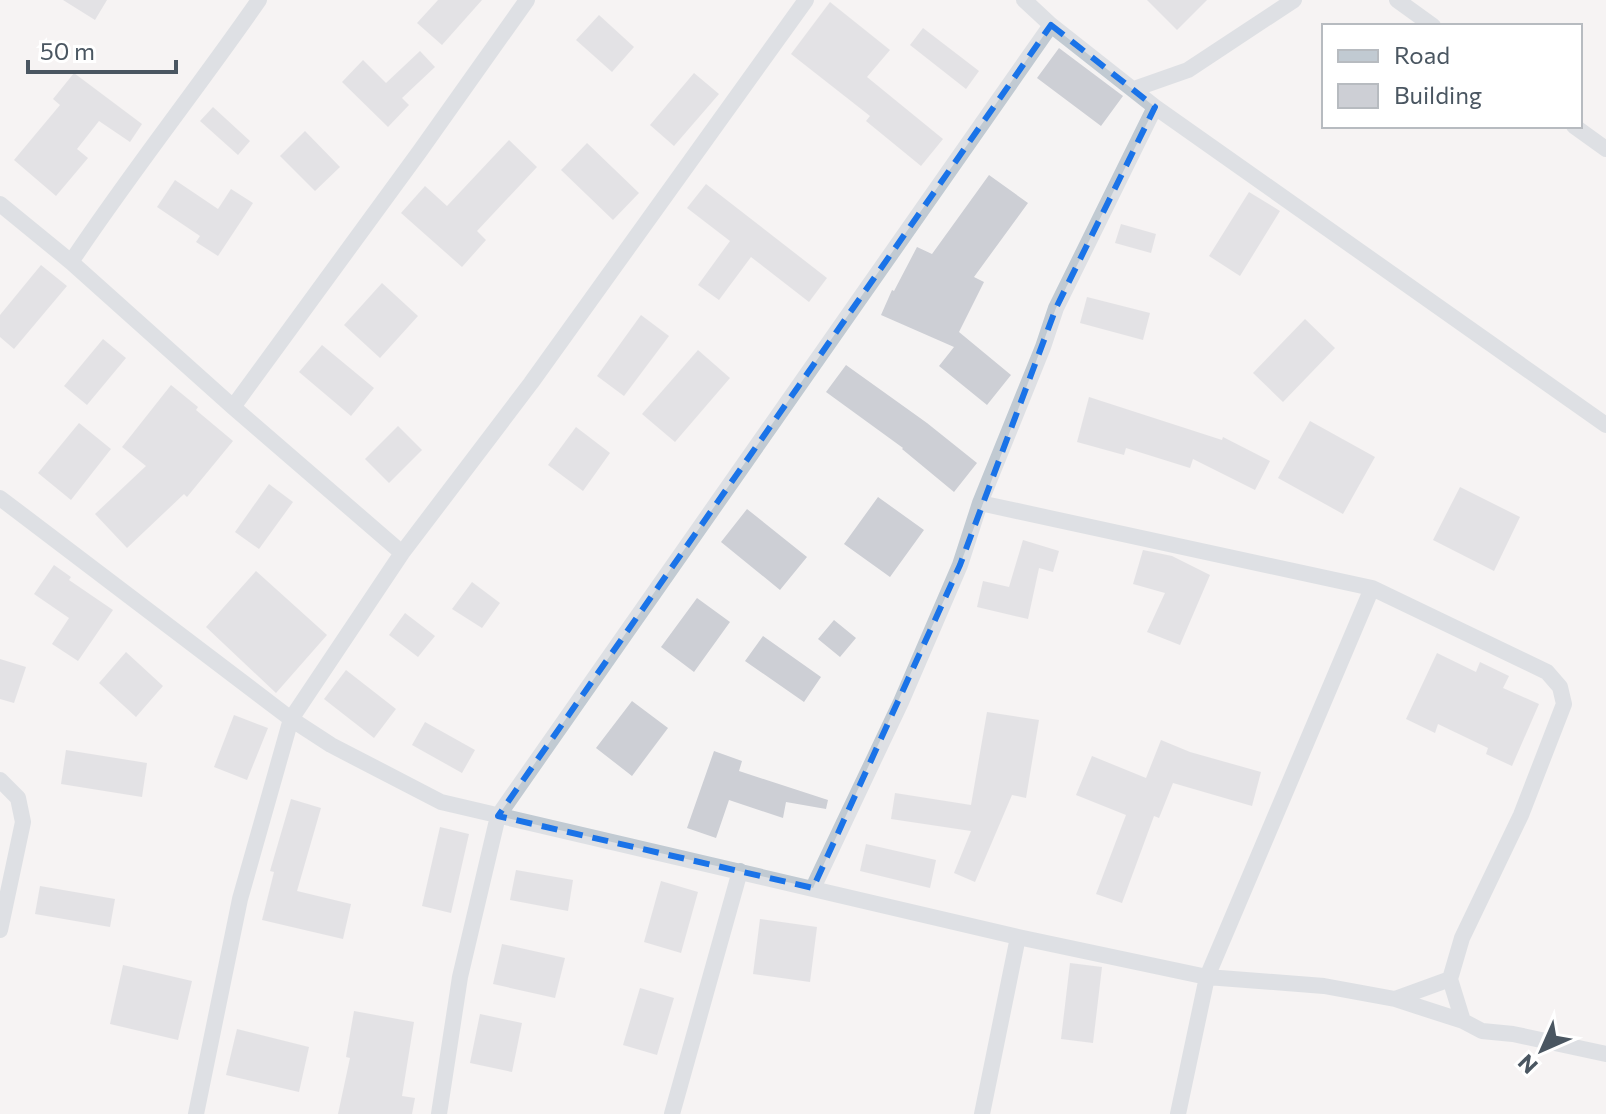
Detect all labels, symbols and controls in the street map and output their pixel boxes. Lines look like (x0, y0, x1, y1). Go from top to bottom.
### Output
scale bar (28, 24, 176, 74)
legend (1322, 24, 1582, 128)
text: 50 m (40, 36, 95, 65)
text: Road (1394, 40, 1450, 69)
text: Building (1394, 80, 1482, 109)
north arrow (1502, 1010, 1582, 1090)
text: N (1512, 1049, 1543, 1080)

